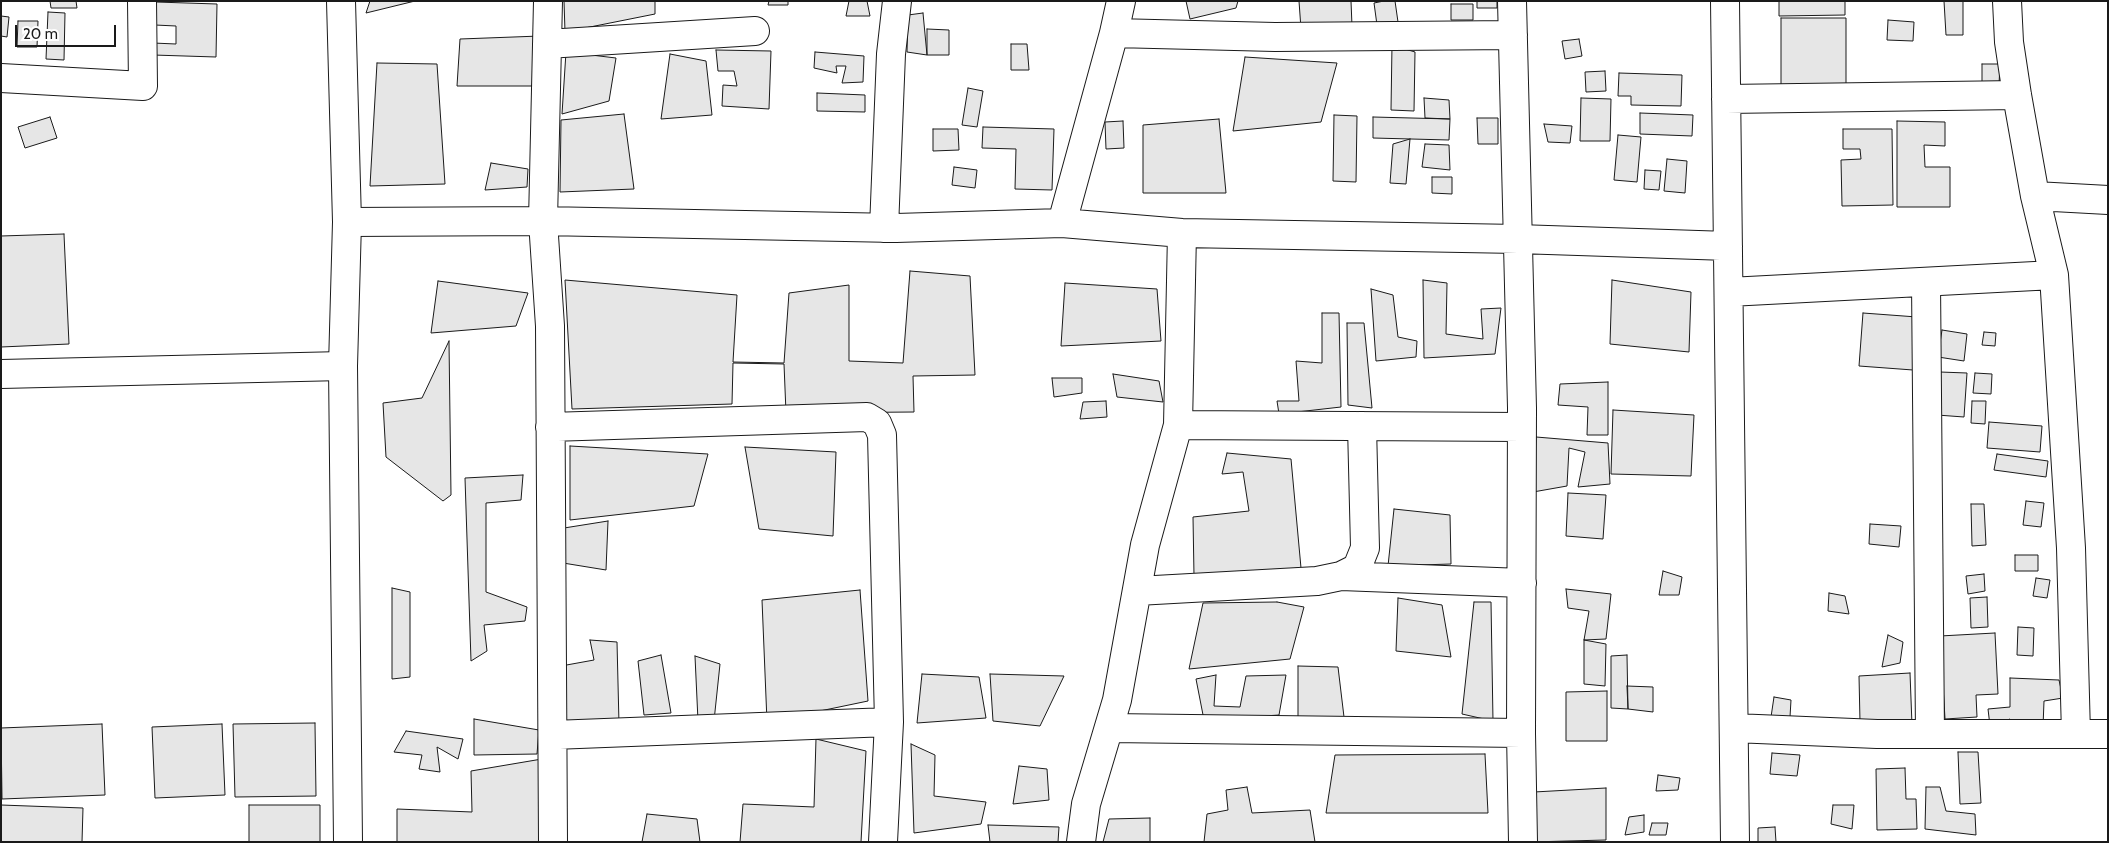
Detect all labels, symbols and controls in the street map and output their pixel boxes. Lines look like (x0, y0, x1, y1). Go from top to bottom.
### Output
scale bar (18, 15, 119, 47)
text: 20 m (23, 25, 58, 43)

